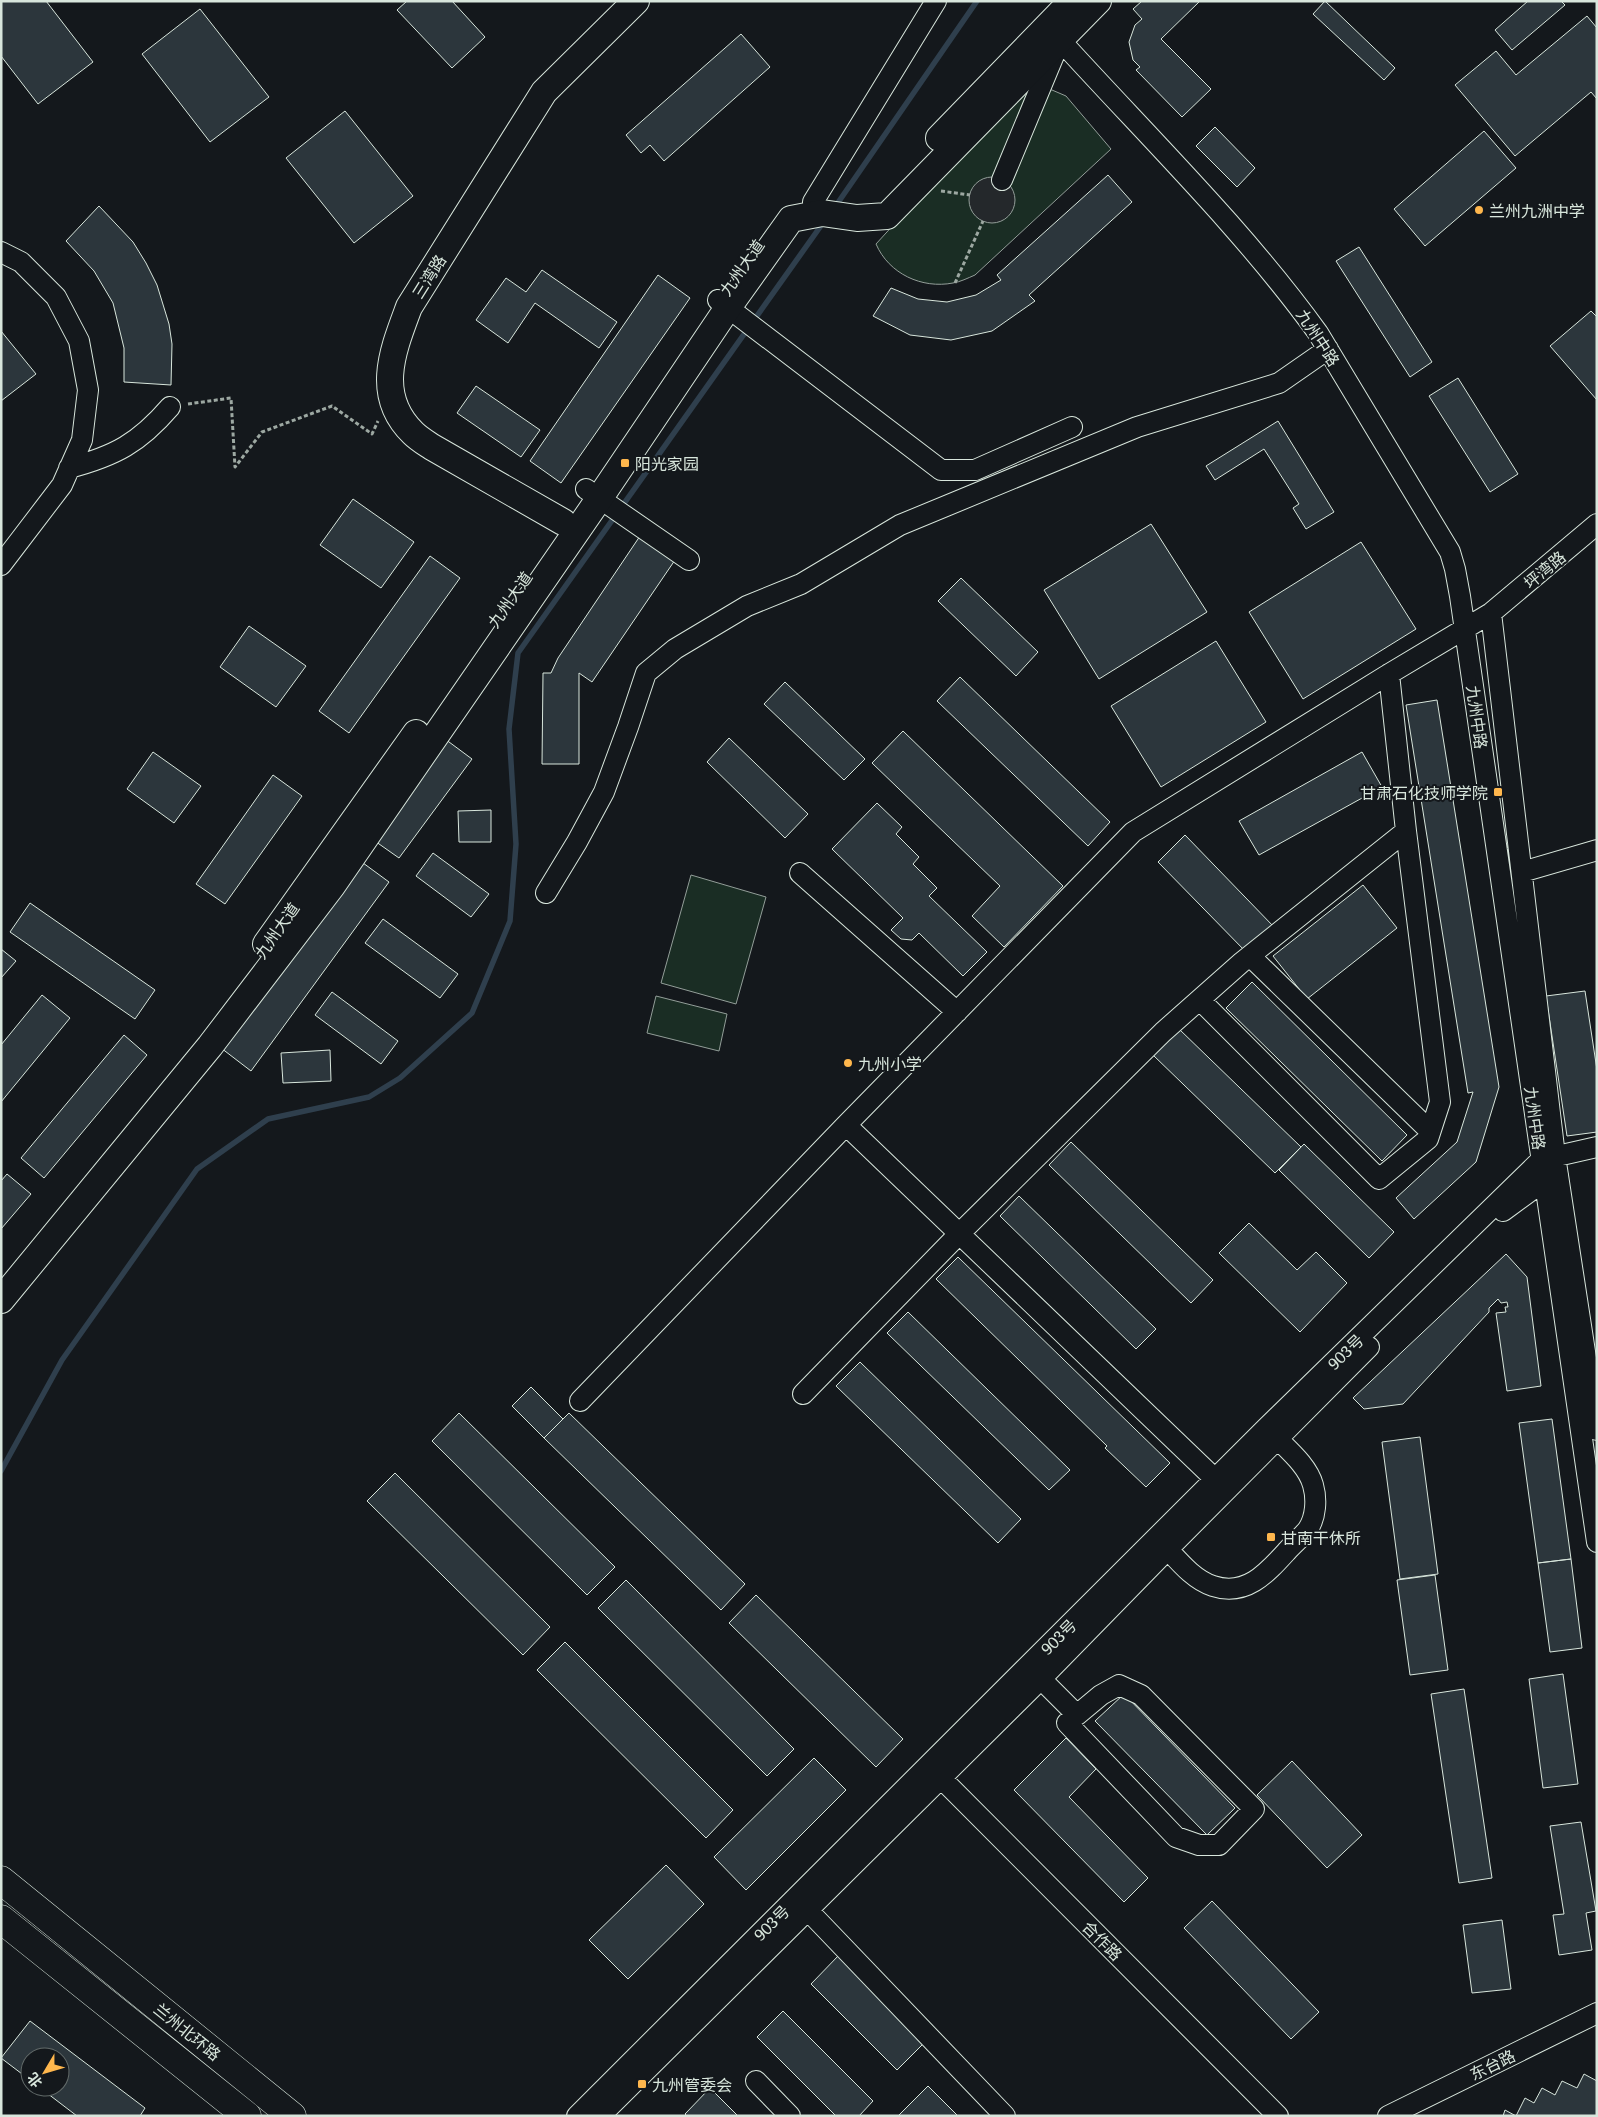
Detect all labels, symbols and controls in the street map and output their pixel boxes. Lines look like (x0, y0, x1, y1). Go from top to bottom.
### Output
place label: 兰州九洲中学 (1489, 198, 1585, 222)
marker: 兰州九洲中学 (1473, 204, 1485, 216)
street label: 九州大道 (713, 234, 769, 300)
street label: 三湾路 (405, 249, 451, 303)
street label: 九州中路 (1292, 304, 1346, 370)
place label: 阳光家园 (635, 451, 699, 475)
marker: 阳光家园 (619, 457, 631, 469)
street label: 坪湾路 (1518, 544, 1570, 594)
street label: 九州大道 (481, 566, 537, 632)
street label: 九州中路 (1462, 684, 1494, 750)
place label: 甘肃石化技师学院 (1360, 780, 1488, 804)
marker: 甘肃石化技师学院 (1492, 786, 1504, 798)
street label: 九州大道 (248, 897, 304, 963)
place label: 九州小学 (858, 1051, 922, 1075)
marker: 九州小学 (842, 1057, 854, 1069)
street label: 九州中路 (1520, 1085, 1552, 1151)
street label: 903号 (1322, 1328, 1368, 1374)
place label: 甘南干休所 (1281, 1525, 1361, 1549)
marker: 甘南干休所 (1265, 1531, 1277, 1543)
street label: 903号 (1035, 1613, 1081, 1659)
street label: 903号 (748, 1899, 794, 1945)
street label: 合作路 (1078, 1915, 1128, 1965)
street label: 兰州北环路 (149, 1996, 227, 2066)
street label: 东台路 (1465, 2043, 1519, 2085)
north arrow (20, 2047, 70, 2097)
text: 北 (22, 2069, 46, 2092)
place label: 九州管委会 (652, 2072, 732, 2096)
marker: 九州管委会 (636, 2078, 648, 2090)

